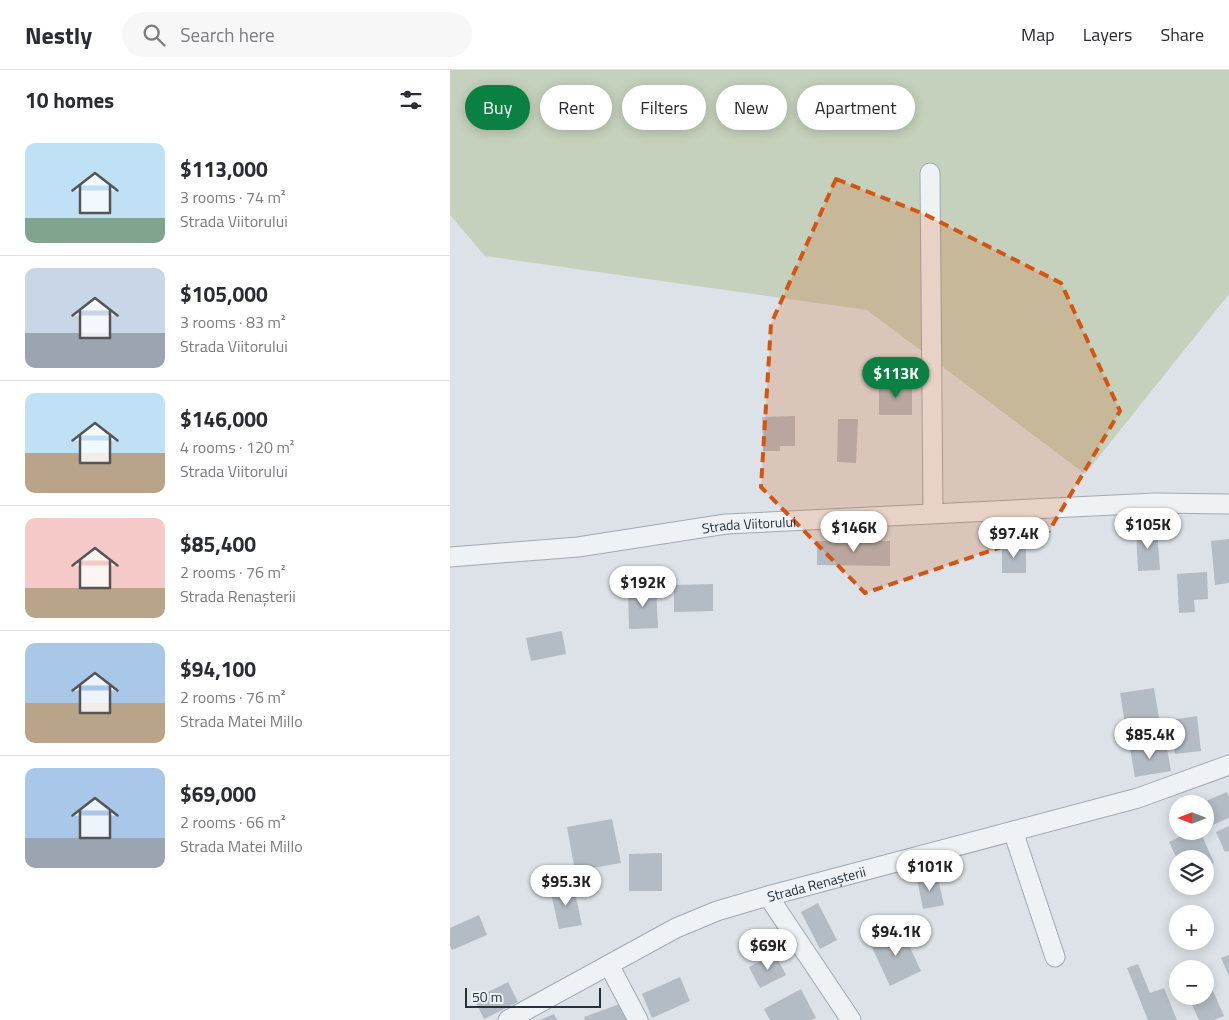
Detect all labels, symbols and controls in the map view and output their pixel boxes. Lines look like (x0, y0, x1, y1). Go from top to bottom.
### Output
search box (122, 12, 472, 57)
text: Nestly (25, 17, 92, 53)
text: Search here (180, 20, 275, 49)
icon: search (140, 21, 168, 49)
text: Map (1021, 21, 1055, 48)
text: Layers (1083, 21, 1132, 48)
text: Share (1160, 21, 1204, 48)
text: 10 homes (25, 84, 114, 116)
chip: Buy (465, 85, 530, 130)
chip: Rent (540, 85, 612, 130)
chip: Filters (622, 85, 706, 130)
chip: New (716, 85, 787, 130)
chip: Apartment (797, 85, 915, 130)
icon: filters (397, 86, 425, 114)
text: $113,000 (180, 153, 268, 185)
icon: home (65, 163, 125, 223)
text: 3 rooms · 74 m² (180, 185, 285, 209)
text: Strada Viitorului (180, 209, 288, 233)
text: $105,000 (180, 278, 268, 310)
icon: home (65, 288, 125, 348)
text: 3 rooms · 83 m² (180, 310, 285, 334)
text: Strada Viitorului (180, 334, 288, 358)
pin: $113K (861, 356, 931, 399)
text: $113K (873, 361, 919, 385)
text: $146,000 (180, 403, 268, 435)
icon: home (65, 413, 125, 473)
text: 4 rooms · 120 m² (180, 435, 294, 459)
text: Strada Viitorului (180, 459, 288, 483)
pin: $105K (1113, 508, 1183, 550)
street label: Strada Viitorului (700, 510, 796, 538)
pin: $146K (819, 510, 889, 553)
text: $105K (1125, 512, 1171, 536)
text: $146K (831, 515, 877, 539)
pin: $97.4K (973, 516, 1055, 559)
text: $97.4K (989, 521, 1039, 545)
text: $85,400 (180, 528, 256, 560)
icon: home (65, 538, 125, 598)
text: 2 rooms · 76 m² (180, 560, 285, 584)
pin: $192K (608, 566, 678, 608)
text: $192K (620, 570, 666, 594)
text: Strada Renașterii (180, 584, 296, 608)
text: $94,100 (180, 653, 256, 685)
icon: home (65, 663, 125, 723)
text: 2 rooms · 76 m² (180, 685, 285, 709)
text: Strada Matei Millo (180, 709, 303, 733)
pin: $85.4K (1109, 718, 1191, 760)
text: $85.4K (1125, 722, 1175, 746)
text: $69,000 (180, 778, 256, 810)
icon: home (65, 788, 125, 848)
north arrow (1169, 795, 1214, 840)
map controls (1169, 795, 1214, 1005)
text: 2 rooms · 66 m² (180, 810, 285, 834)
text: Strada Matei Millo (180, 834, 303, 858)
pin: $101K (895, 850, 965, 892)
button: layers (1169, 850, 1214, 895)
text: $101K (907, 854, 953, 878)
street label: Strada Renașterii (765, 860, 868, 906)
pin: $95.3K (525, 864, 607, 907)
text: $95.3K (541, 869, 591, 893)
button: + (1169, 905, 1214, 950)
pin: $94.1K (855, 914, 937, 957)
text: $94.1K (871, 919, 921, 943)
pin: $69K (738, 928, 798, 971)
text: $69K (750, 933, 786, 957)
button: − (1169, 960, 1214, 1005)
scale bar (465, 985, 601, 1008)
text: 50 m (472, 986, 502, 1007)

